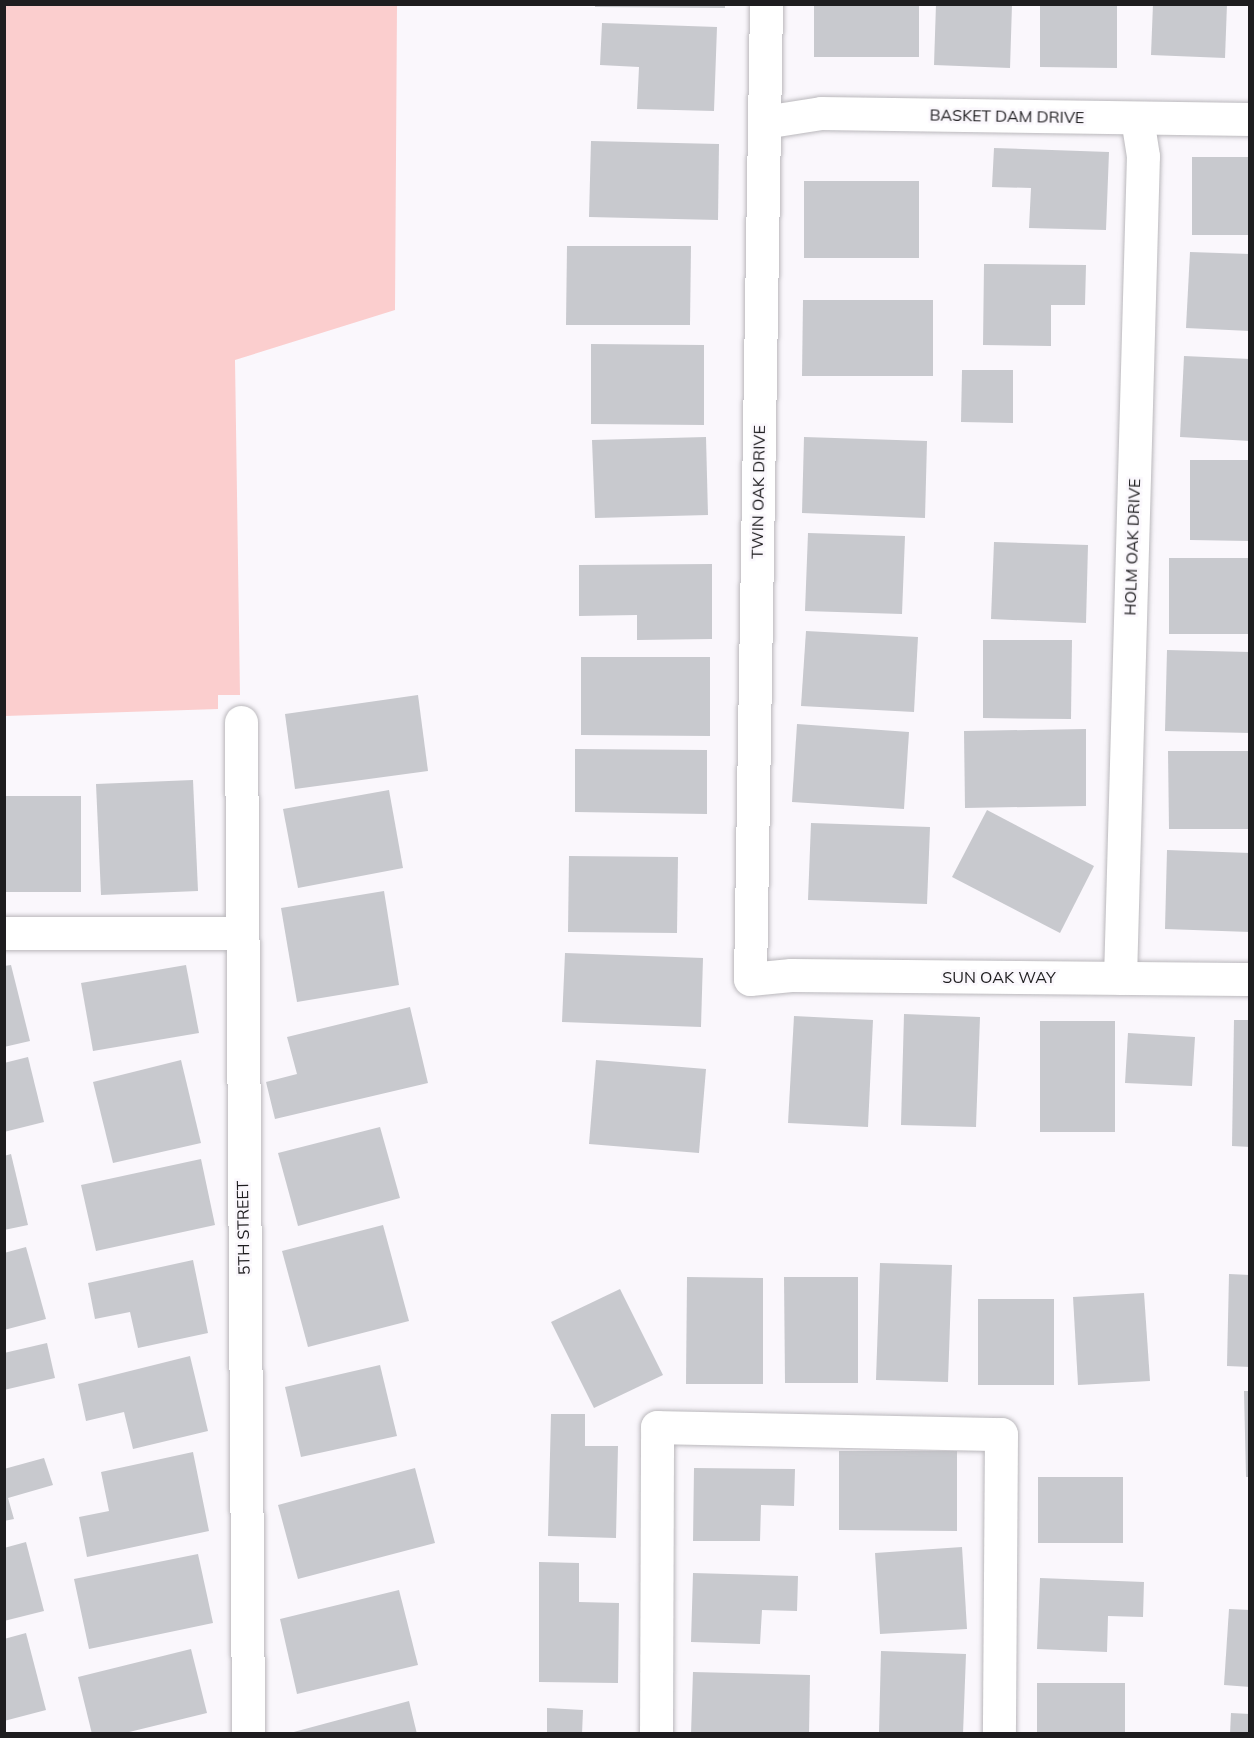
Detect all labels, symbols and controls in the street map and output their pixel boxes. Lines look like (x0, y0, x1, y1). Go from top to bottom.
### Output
street label: BASKET DAM DRIVE (929, 105, 1085, 127)
street label: TWIN OAK DRIVE (747, 425, 769, 559)
street label: HOLM OAK DRIVE (1120, 478, 1144, 616)
street label: SUN OAK WAY (942, 967, 1056, 987)
street label: 5TH STREET (233, 1181, 253, 1275)

